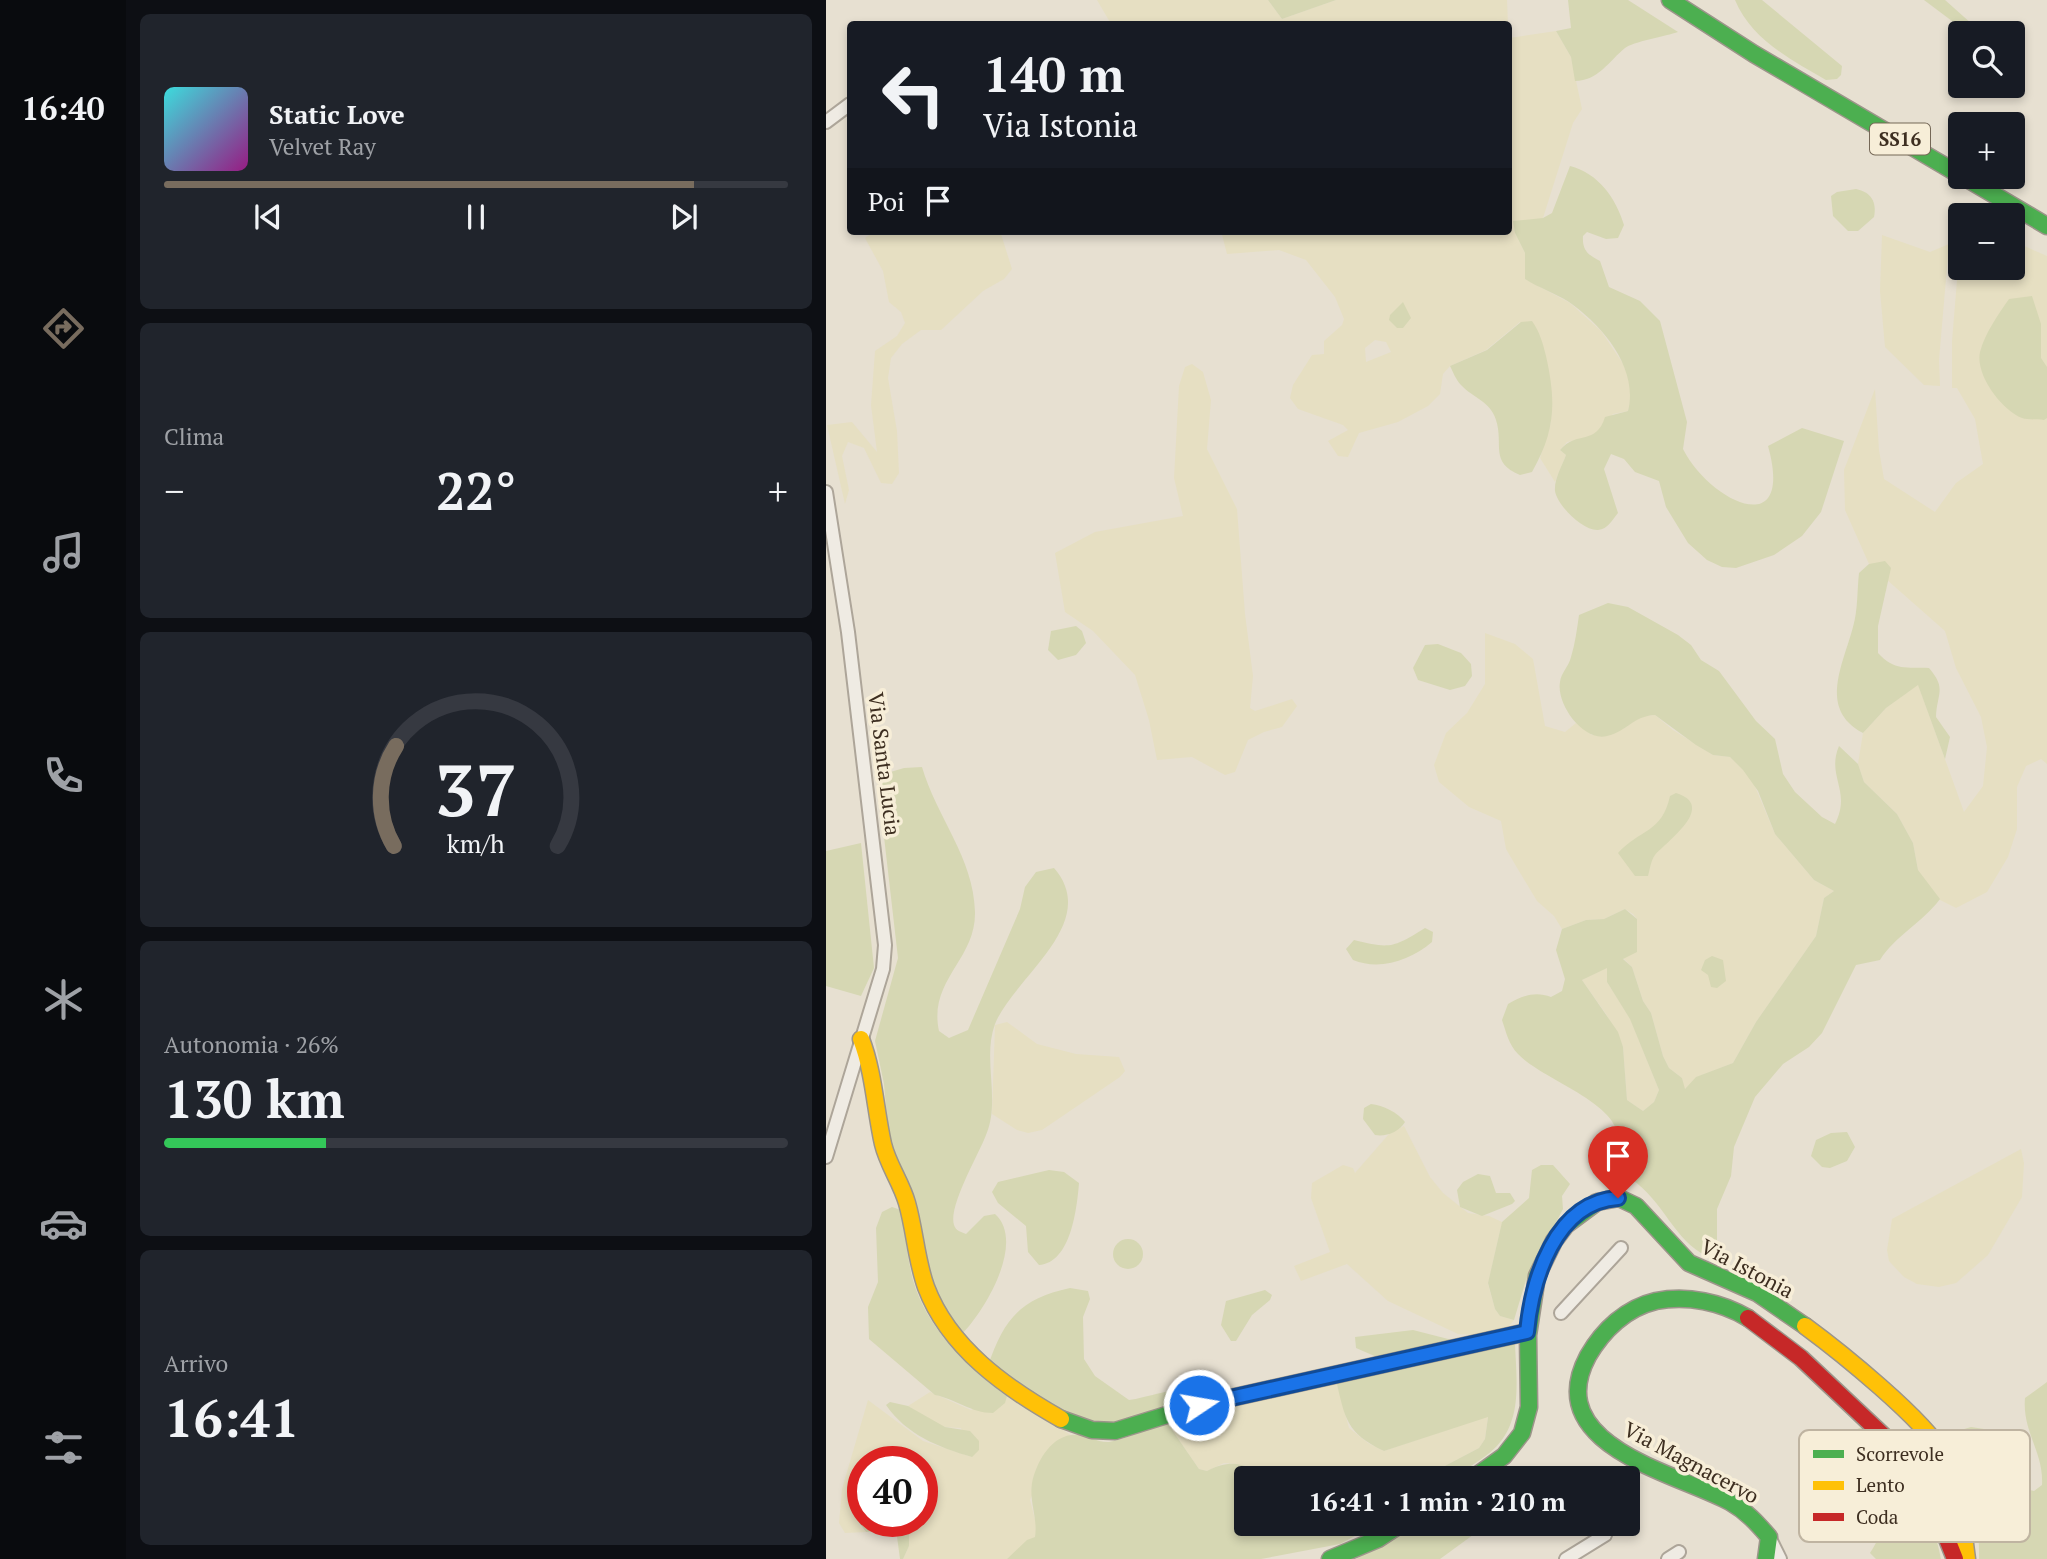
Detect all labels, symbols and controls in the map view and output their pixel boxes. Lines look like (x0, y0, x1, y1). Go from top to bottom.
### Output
map controls (1948, 21, 2025, 280)
button: search (1948, 21, 2025, 98)
text: 140 m (983, 41, 1125, 106)
icon: left (868, 49, 959, 140)
text: 16:40 (21, 87, 105, 129)
text: Static Love (269, 97, 405, 131)
text: Via Istonia (983, 104, 1138, 146)
button: + (1948, 112, 2025, 189)
road number: SS16 (1870, 124, 1930, 154)
text: Velvet Ray (269, 131, 376, 162)
icon: arrive (919, 182, 957, 220)
text: Poi (868, 184, 905, 218)
icon: previous (249, 198, 287, 236)
icon: pause (457, 198, 495, 236)
icon: next (665, 198, 703, 236)
button: − (1948, 203, 2025, 280)
icon: directions (39, 304, 88, 353)
text: Clima (164, 421, 224, 452)
text: 22° (436, 456, 516, 525)
text: − (164, 466, 184, 516)
text: + (768, 466, 788, 516)
icon: music (39, 528, 88, 577)
street label: Via Santa Lucia (862, 690, 908, 838)
text: 37 (435, 740, 517, 837)
icon: phone (39, 751, 88, 800)
text: km/h (447, 826, 505, 859)
icon: climate (39, 975, 88, 1024)
text: Autonomia · 26% (164, 1029, 339, 1060)
text: 130 km (164, 1064, 345, 1133)
pin (1588, 1126, 1648, 1198)
icon: arrive (1599, 1137, 1637, 1175)
icon: car (39, 1199, 88, 1248)
street label: Via Istonia (1696, 1232, 1799, 1305)
text: Arrivo (164, 1348, 228, 1379)
position arrow (1162, 1368, 1236, 1442)
text: 16:41 (164, 1383, 299, 1452)
street label: Via Magnacervo (1619, 1415, 1764, 1510)
icon: filters (39, 1423, 88, 1472)
legend (1799, 1430, 2030, 1542)
text: Scorrevole (1856, 1441, 1944, 1466)
speed limit sign: 40 (847, 1446, 938, 1537)
text: Lento (1856, 1472, 1905, 1497)
text: 16:41 · 1 min · 210 m (1308, 1484, 1566, 1518)
text: Coda (1856, 1504, 1899, 1529)

